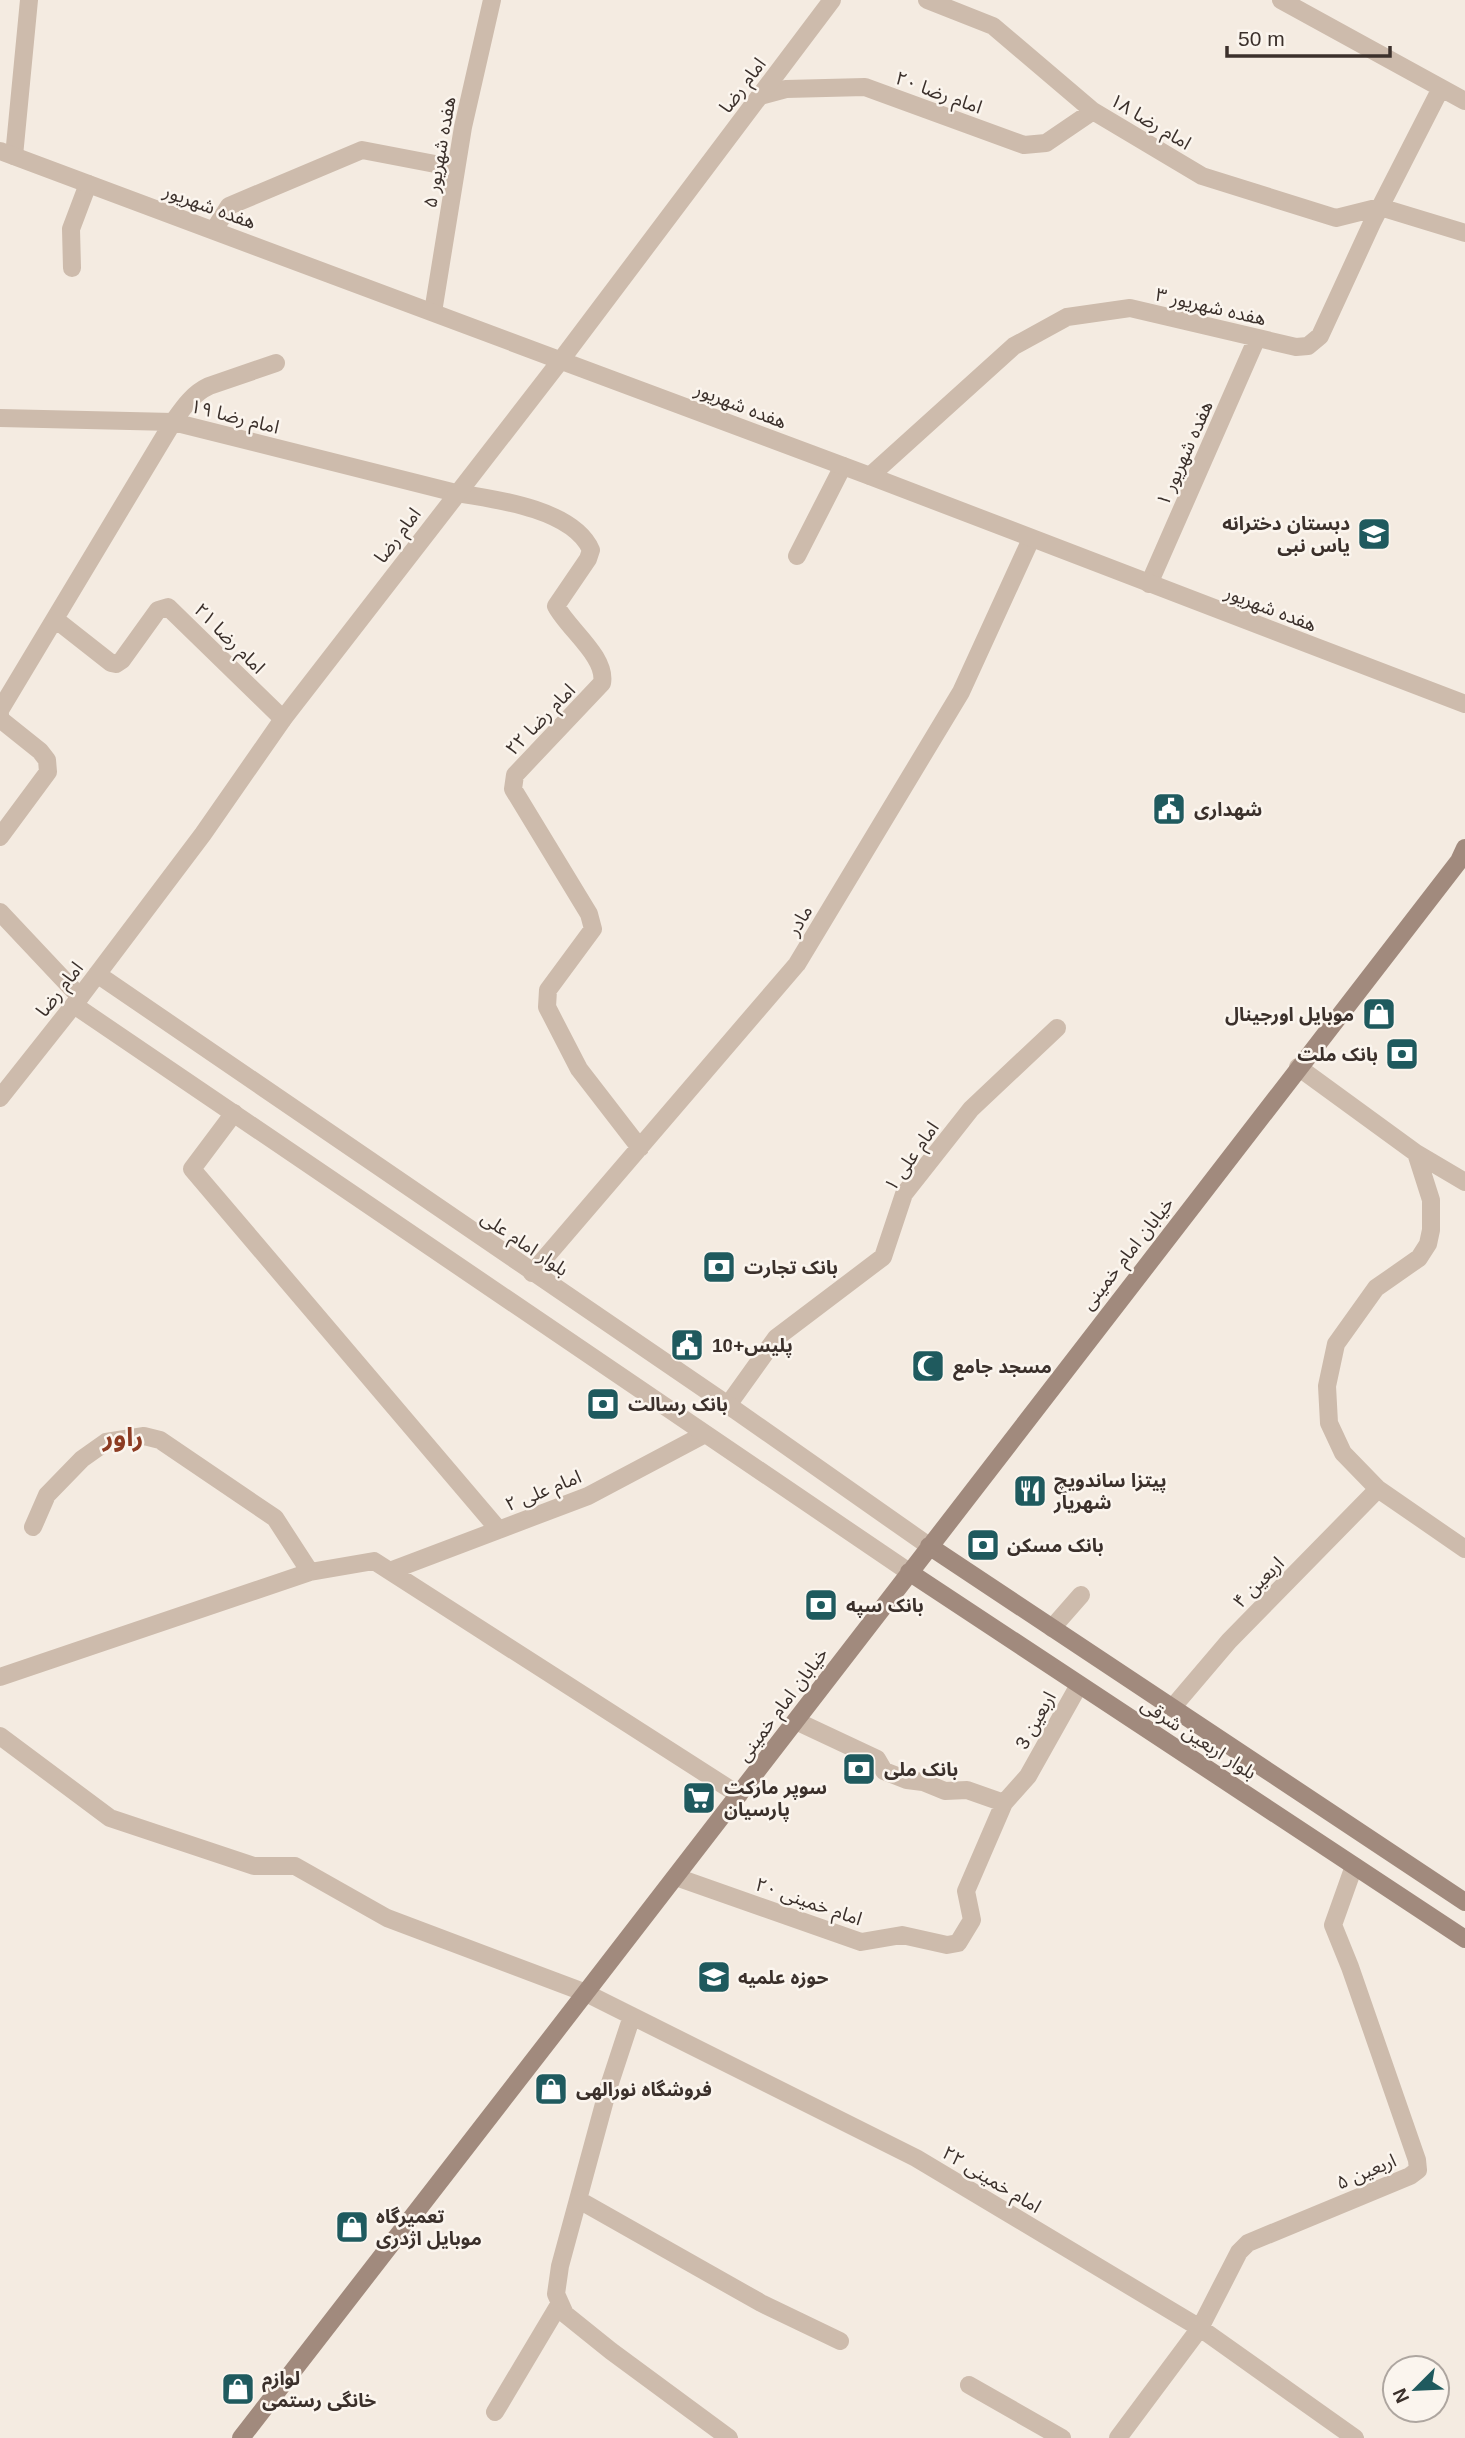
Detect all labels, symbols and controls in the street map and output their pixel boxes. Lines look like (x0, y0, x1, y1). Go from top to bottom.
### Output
scale bar (1227, 14, 1390, 58)
text: 50 m (1238, 27, 1285, 50)
street label: امام رضا (715, 54, 773, 119)
street label: امام رضا ۲۰ (891, 67, 985, 122)
street label: امام رضا ۱۸ (1104, 89, 1195, 157)
street label: هفده شهریور ۵ (419, 95, 461, 210)
street label: هفده شهریور (160, 180, 259, 234)
street label: هفده شهریور ۳ (1153, 284, 1268, 330)
street label: هفده شهریور (691, 378, 790, 434)
street label: امام رضا ۱۹ (187, 395, 281, 442)
street label: هفده شهریور ۱ (1152, 397, 1218, 509)
street label: امام رضا (370, 504, 428, 569)
place label: دبستان دخترانه یاس نبی (1222, 513, 1350, 556)
school or university icon: دبستان دخترانه یاس نبی (1355, 515, 1393, 553)
street label: هفده شهریور (1221, 581, 1320, 637)
street label: امام رضا ۲۱ (187, 599, 269, 681)
street label: امام رضا ۲۲ (501, 679, 582, 762)
public building icon: شهداری (1150, 790, 1188, 828)
place label: شهداری (1194, 799, 1262, 821)
street label: مادر (782, 901, 817, 941)
street label: امام رضا (32, 958, 90, 1023)
shop icon: موبایل اورجینال (1360, 995, 1398, 1033)
place label: موبایل اورجینال (1225, 1004, 1354, 1026)
bank icon: بانک ملت (1383, 1035, 1421, 1073)
place label: بانک ملت (1297, 1044, 1378, 1065)
street label: امام علی ۱ (880, 1118, 946, 1197)
street label: خیابان امام خمینی (1077, 1193, 1181, 1316)
street label: بلوار امام علی (475, 1207, 572, 1283)
bank icon: بانک تجارت (700, 1248, 738, 1286)
place label: بانک تجارت (744, 1257, 838, 1279)
public building icon: پلیس+10 (668, 1326, 706, 1364)
place label: پلیس+10 (712, 1335, 793, 1358)
mosque icon: مسجد جامع (909, 1347, 947, 1385)
place label: مسجد جامع (953, 1356, 1052, 1381)
bank icon: بانک رسالت (584, 1385, 622, 1423)
place label: بانک رسالت (628, 1394, 728, 1416)
district label: راور (102, 1422, 143, 1452)
street label: امام علی ۲ (502, 1466, 586, 1519)
place label: پیتزا ساندویچ شهریار (1053, 1470, 1167, 1514)
restaurant icon: پیتزا ساندویچ شهریار (1011, 1472, 1049, 1510)
bank icon: بانک مسکن (964, 1526, 1002, 1564)
place label: بانک مسکن (1007, 1535, 1104, 1556)
street label: اربعین ۴ (1229, 1553, 1289, 1613)
bank icon: بانک سپه (802, 1586, 840, 1624)
place label: بانک سپه (846, 1595, 924, 1618)
street label: خیابان امام خمینی (733, 1643, 835, 1768)
street label: اربعین 3 (1011, 1688, 1061, 1753)
street label: بلوار اربعین شرقی (1137, 1693, 1260, 1784)
bank icon: بانک ملی (840, 1750, 878, 1788)
place label: بانک ملی (884, 1759, 958, 1780)
place label: سوپر مارکت پارسیان (724, 1777, 827, 1822)
supermarket icon: سوپر مارکت پارسیان (680, 1779, 718, 1817)
street label: امام خمینی ۲۰ (751, 1873, 865, 1933)
school or university icon: حوزه علمیه (695, 1958, 733, 1996)
place label: حوزه علمیه (738, 1967, 829, 1989)
shop icon: فروشگاه نورالهی (532, 2070, 570, 2108)
place label: فروشگاه نورالهی (576, 2079, 712, 2101)
street label: امام خمینی ۲۲ (937, 2142, 1045, 2221)
street label: اربعین ۵ (1333, 2149, 1400, 2194)
place label: تعمیرگاه موبایل اژدری (376, 2206, 482, 2250)
shop icon: تعمیرگاه موبایل اژدری (333, 2208, 371, 2246)
north arrow (1381, 2354, 1451, 2424)
place label: لوازم خانگی رستمی (262, 2368, 376, 2412)
shop icon: لوازم خانگی رستمی (219, 2370, 257, 2408)
text: N (1389, 2385, 1413, 2406)

